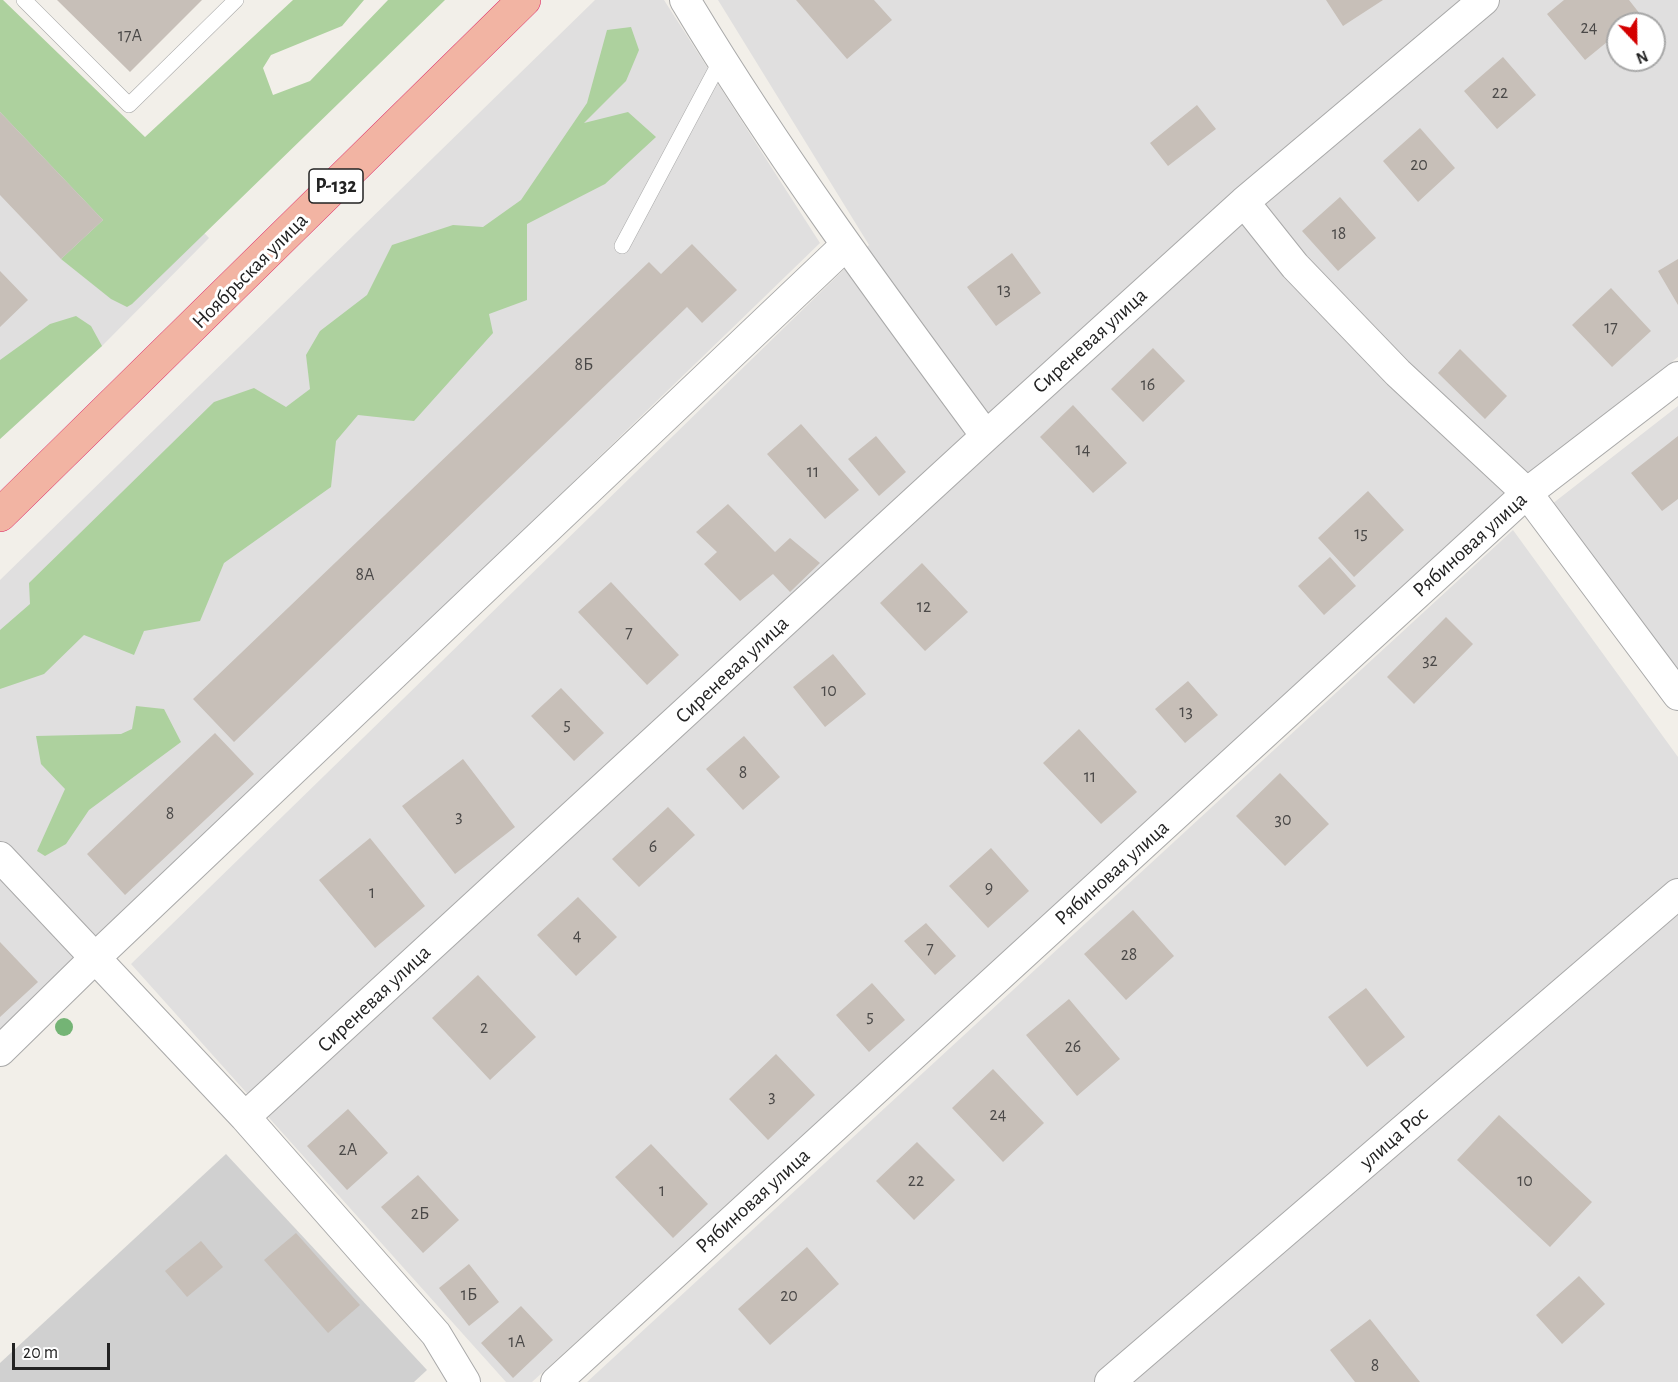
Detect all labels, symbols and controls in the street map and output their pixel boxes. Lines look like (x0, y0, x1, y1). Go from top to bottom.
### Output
north arrow (1606, 12, 1666, 72)
house number: 24 (1581, 17, 1597, 39)
house number: 17А (118, 25, 142, 47)
text: N (1634, 47, 1650, 66)
house number: 22 (1492, 82, 1508, 104)
house number: 20 (1410, 154, 1428, 176)
road number: Р-132 (309, 169, 363, 203)
street label: Ноябрьская улица (187, 208, 313, 334)
house number: 18 (1332, 223, 1346, 245)
house number: 13 (997, 279, 1011, 301)
street label: Сиреневая улица (1027, 283, 1153, 399)
house number: 17 (1604, 317, 1618, 339)
house number: 8Б (575, 354, 593, 376)
house number: 16 (1141, 374, 1155, 396)
house number: 14 (1076, 439, 1090, 461)
house number: 11 (807, 461, 819, 483)
street label: Рябиновая улица (1408, 487, 1532, 603)
house number: 15 (1354, 523, 1368, 545)
house number: 8А (355, 564, 375, 586)
house number: 12 (917, 596, 931, 618)
street label: Сиреневая улица (670, 611, 794, 729)
house number: 7 (625, 622, 633, 644)
house number: 32 (1422, 650, 1438, 672)
house number: 10 (821, 680, 837, 702)
house number: 13 (1179, 701, 1193, 723)
house number: 5 (563, 714, 571, 736)
house number: 8 (739, 762, 747, 784)
house number: 11 (1084, 766, 1096, 788)
house number: 8 (166, 803, 174, 825)
house number: 3 (455, 806, 463, 828)
house number: 30 (1275, 809, 1291, 831)
street label: Рябиновая улица (1050, 815, 1174, 931)
house number: 6 (649, 836, 657, 858)
house number: 9 (985, 877, 993, 899)
house number: 1 (369, 882, 375, 904)
house number: 4 (573, 925, 581, 947)
house number: 7 (926, 938, 934, 960)
street label: Сиреневая улица (312, 940, 436, 1058)
house number: 28 (1121, 944, 1137, 966)
house number: 5 (866, 1006, 874, 1028)
house number: 2 (480, 1017, 488, 1039)
house number: 26 (1065, 1036, 1081, 1058)
house number: 3 (768, 1086, 776, 1108)
street label: улица Рос (1355, 1101, 1433, 1175)
house number: 24 (990, 1104, 1006, 1126)
house number: 2А (339, 1139, 357, 1161)
street label: Рябиновая улица (691, 1143, 815, 1259)
house number: 22 (908, 1170, 924, 1192)
house number: 10 (1517, 1170, 1533, 1192)
house number: 1 (659, 1180, 665, 1202)
house number: 2Б (411, 1203, 429, 1225)
house number: 1Б (461, 1284, 477, 1306)
house number: 20 (780, 1285, 798, 1307)
scale bar (15, 1331, 112, 1369)
house number: 1А (509, 1331, 525, 1353)
text: 20 m (23, 1344, 58, 1362)
house number: 8 (1371, 1355, 1379, 1377)

